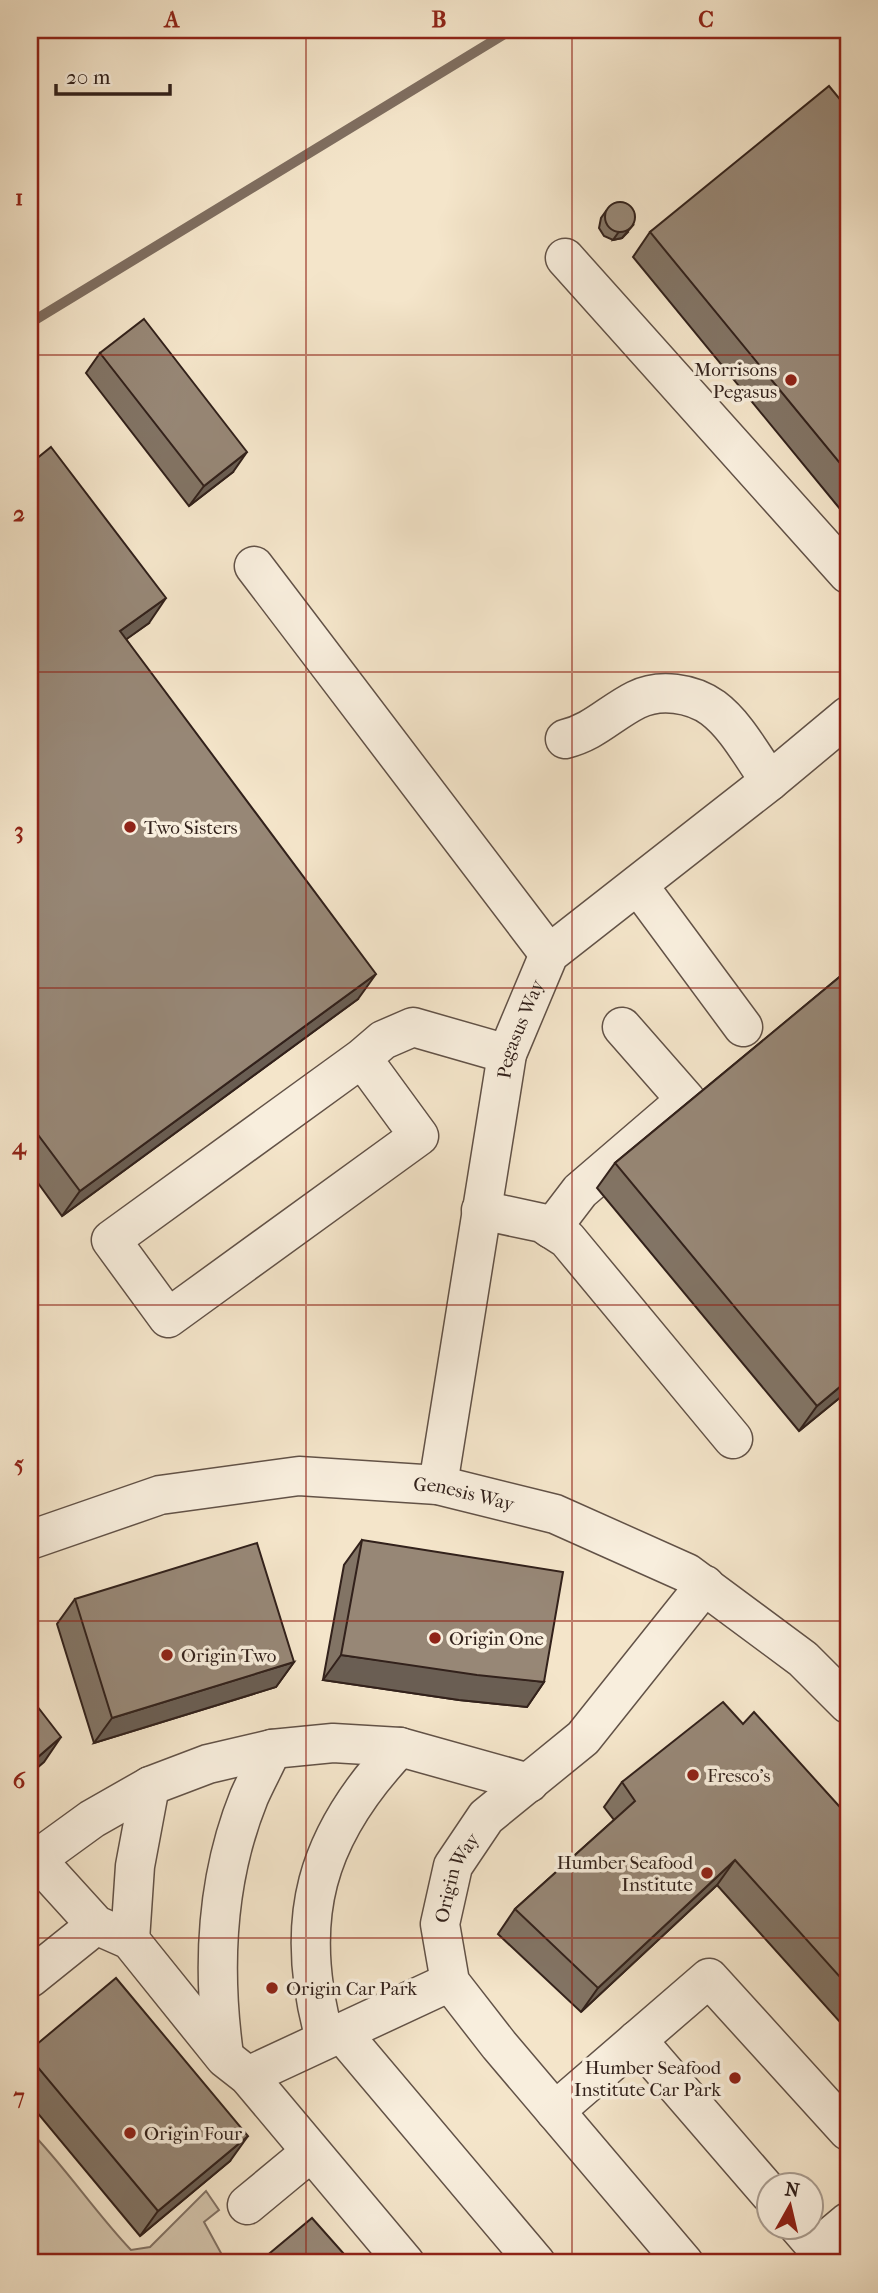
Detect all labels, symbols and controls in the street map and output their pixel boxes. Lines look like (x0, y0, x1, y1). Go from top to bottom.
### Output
text: A (163, 6, 181, 33)
text: B (432, 6, 447, 33)
text: C (698, 6, 714, 33)
scale bar (56, 52, 170, 96)
text: 20 m (66, 65, 111, 89)
text: 1 (15, 184, 23, 211)
place label: Morrisons Pegasus (694, 359, 777, 403)
marker: Morrisons Pegasus (783, 372, 799, 388)
text: 2 (13, 500, 25, 527)
text: 3 (14, 817, 24, 844)
place label: Two Sisters (144, 817, 238, 839)
marker: Two Sisters (122, 819, 138, 835)
street label: Pegasus Way (493, 976, 549, 1080)
text: 4 (11, 1133, 27, 1160)
text: 5 (14, 1450, 24, 1477)
street label: Genesis Way (413, 1473, 517, 1516)
place label: Origin One (449, 1628, 544, 1650)
marker: Origin One (427, 1630, 443, 1646)
place label: Origin Two (181, 1645, 277, 1667)
marker: Origin Two (159, 1647, 175, 1663)
place label: Fresco's (707, 1765, 771, 1787)
text: 6 (13, 1767, 26, 1794)
marker: Fresco's (685, 1767, 701, 1783)
street label: Origin Way (431, 1828, 485, 1925)
place label: Humber Seafood Institute (557, 1852, 694, 1896)
marker: Humber Seafood Institute (699, 1865, 715, 1881)
place label: Origin Car Park (286, 1978, 417, 2000)
marker: Origin Car Park (264, 1980, 280, 1996)
place label: Humber Seafood Institute Car Park (574, 2057, 722, 2101)
marker: Humber Seafood Institute Car Park (727, 2070, 743, 2086)
text: 7 (12, 2083, 25, 2110)
place label: Origin Four (144, 2123, 243, 2145)
marker: Origin Four (122, 2125, 138, 2141)
north arrow (756, 2170, 826, 2240)
text: N (784, 2178, 801, 2202)

